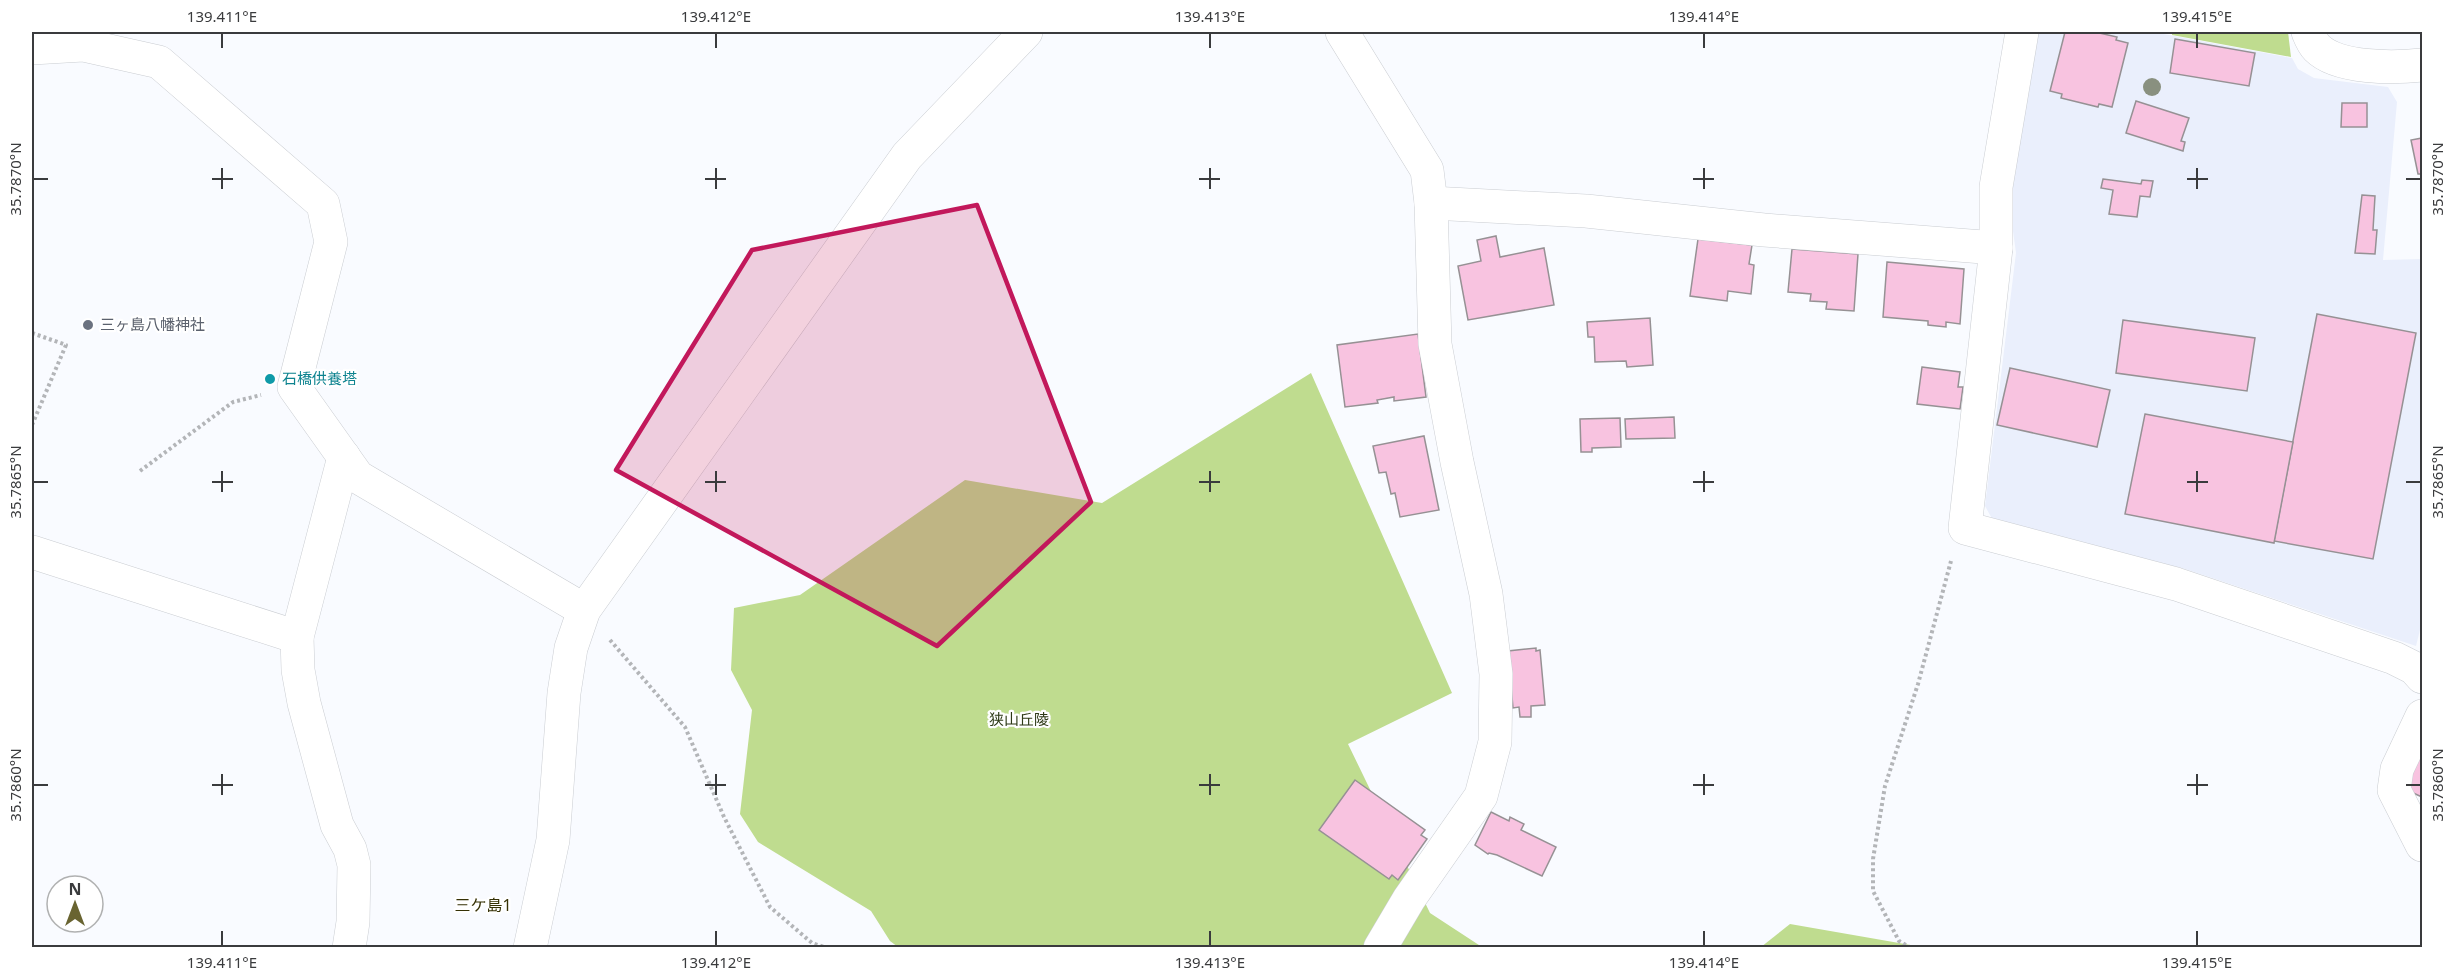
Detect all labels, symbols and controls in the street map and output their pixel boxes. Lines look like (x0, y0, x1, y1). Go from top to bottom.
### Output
text: 139.411°E (187, 6, 257, 26)
text: 139.412°E (681, 6, 751, 26)
text: 139.413°E (1175, 6, 1245, 26)
text: 139.414°E (1669, 6, 1739, 26)
text: 139.415°E (2162, 6, 2232, 26)
text: 35.7870°N (5, 142, 25, 216)
text: 35.7870°N (2427, 142, 2447, 216)
place label: 三ヶ島八幡神社 (100, 314, 205, 334)
marker: 三ヶ島八幡神社 (81, 318, 95, 332)
place label: 石橋供養塔 (282, 368, 357, 388)
marker: 石橋供養塔 (263, 372, 277, 386)
text: 35.7865°N (5, 445, 25, 519)
text: 35.7865°N (2427, 445, 2447, 519)
park label: 狭山丘陵 (989, 709, 1049, 729)
text: 35.7860°N (5, 748, 25, 822)
text: 35.7860°N (2427, 748, 2447, 822)
north arrow (45, 874, 105, 934)
text: N (68, 878, 82, 900)
district label: 三ケ島1 (454, 894, 512, 916)
text: 139.411°E (187, 952, 257, 972)
text: 139.412°E (681, 952, 751, 972)
text: 139.413°E (1175, 952, 1245, 972)
text: 139.414°E (1669, 952, 1739, 972)
text: 139.415°E (2162, 952, 2232, 972)

